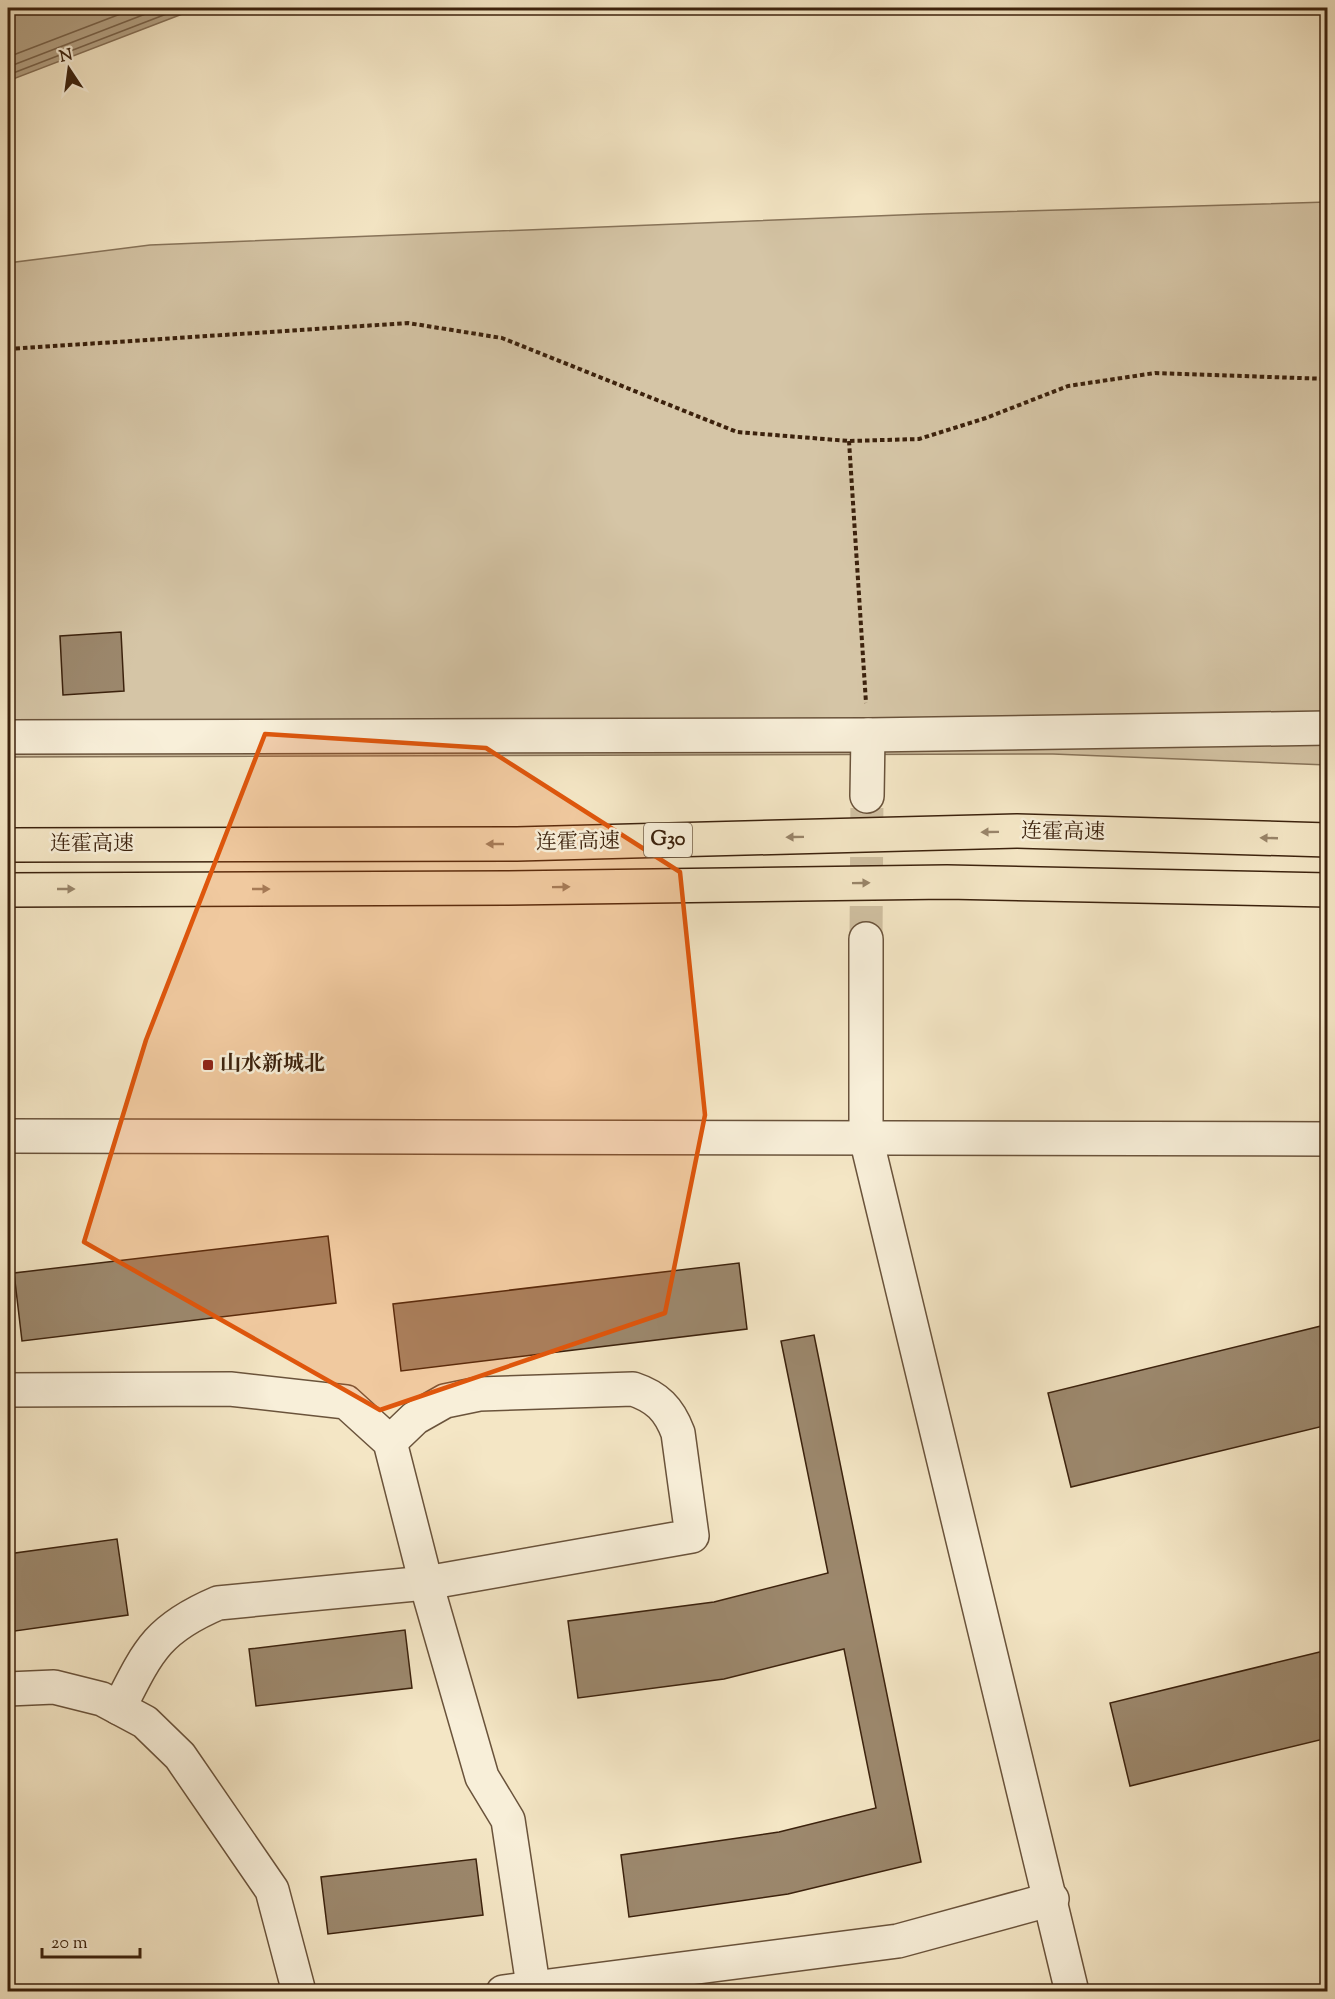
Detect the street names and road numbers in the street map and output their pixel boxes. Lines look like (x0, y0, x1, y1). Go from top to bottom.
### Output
street label: 连霍高速 (1021, 817, 1105, 849)
road number: G30 (644, 823, 692, 857)
street label: 连霍高速 (536, 827, 620, 859)
street label: 连霍高速 (50, 830, 134, 860)

